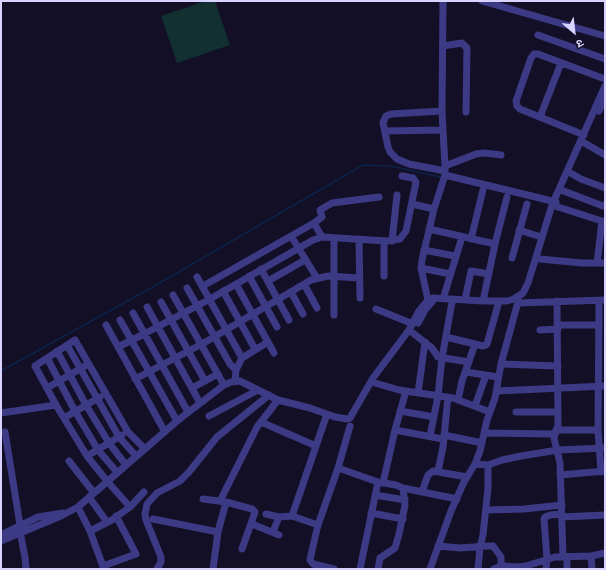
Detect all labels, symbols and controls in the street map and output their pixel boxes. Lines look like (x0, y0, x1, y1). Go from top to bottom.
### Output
north arrow (554, 12, 594, 52)
text: उ (574, 36, 586, 50)

